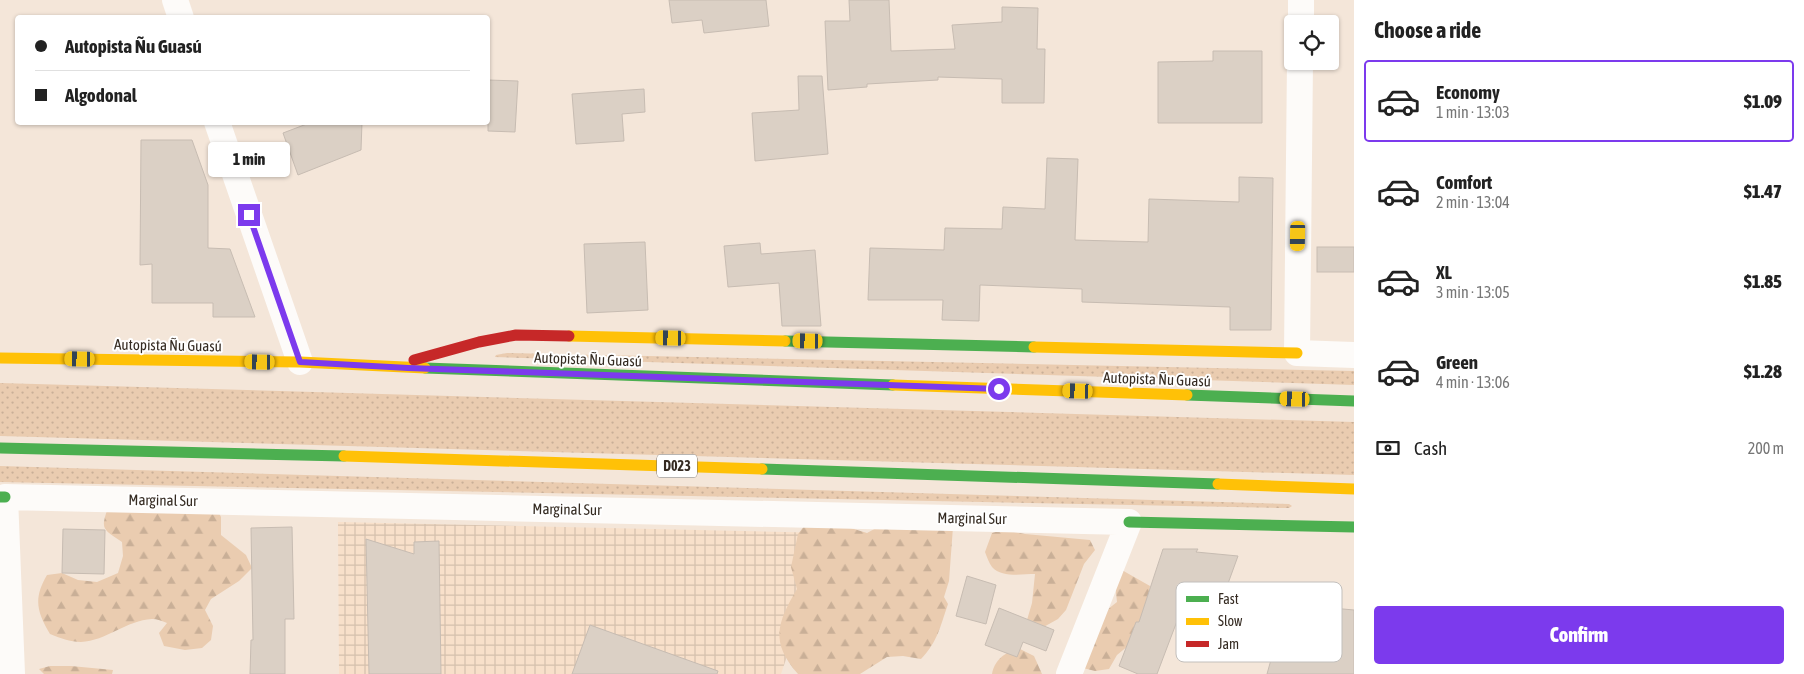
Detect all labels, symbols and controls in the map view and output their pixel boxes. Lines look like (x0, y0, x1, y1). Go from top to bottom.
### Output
map controls (1284, 15, 1339, 70)
button: locate (1284, 15, 1339, 70)
text: Choose a ride (1374, 17, 1481, 43)
text: Autopista Ñu Guasú (65, 35, 202, 57)
icon: car (1376, 79, 1421, 124)
text: Economy (1436, 81, 1500, 103)
text: Algodonal (65, 84, 137, 106)
text: $1.09 (1744, 90, 1782, 112)
text: 1 min · 13:03 (1436, 103, 1510, 121)
callout: 1 min (208, 142, 290, 178)
text: 1 min (233, 150, 265, 168)
icon: car (1376, 169, 1421, 214)
text: Comfort (1436, 171, 1492, 193)
text: $1.47 (1744, 180, 1782, 202)
text: 2 min · 13:04 (1436, 193, 1510, 211)
route end (238, 204, 260, 226)
car (1290, 221, 1305, 251)
icon: car (1376, 259, 1421, 304)
text: XL (1436, 261, 1452, 283)
text: $1.85 (1744, 270, 1782, 292)
text: 3 min · 13:05 (1436, 283, 1510, 301)
car (655, 330, 686, 346)
car (792, 333, 823, 349)
street label: Autopista Ñu Guasú (114, 336, 222, 354)
street label: Autopista Ñu Guasú (534, 349, 642, 369)
icon: car (1376, 349, 1421, 394)
car (64, 351, 95, 367)
text: Green (1436, 351, 1478, 373)
car (244, 354, 275, 370)
text: $1.28 (1744, 360, 1782, 382)
street label: Autopista Ñu Guasú (1103, 369, 1211, 389)
text: 4 min · 13:06 (1436, 373, 1510, 391)
route start (988, 378, 1010, 400)
car (1062, 383, 1093, 399)
car (1279, 391, 1310, 407)
icon: cash (1374, 434, 1402, 462)
text: Cash (1414, 437, 1447, 459)
text: 200 m (1748, 439, 1784, 457)
road number: D023 (657, 454, 697, 478)
street label: Marginal Sur (128, 491, 198, 509)
street label: Marginal Sur (532, 500, 602, 518)
street label: Marginal Sur (937, 509, 1007, 527)
legend (1176, 582, 1342, 662)
text: Fast (1218, 591, 1239, 607)
button: Confirm (1374, 606, 1784, 664)
text: Slow (1218, 613, 1243, 629)
text: Jam (1218, 636, 1239, 652)

